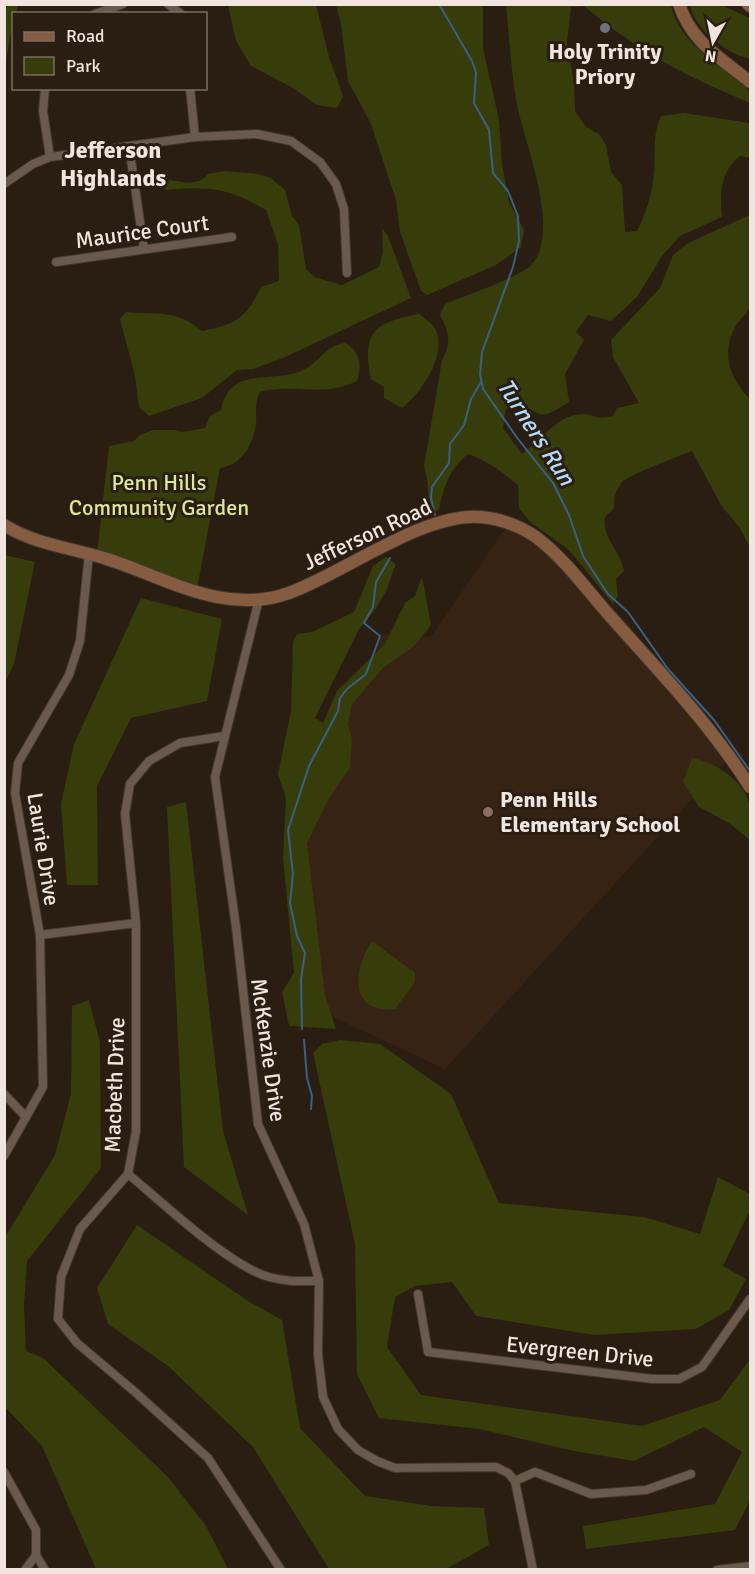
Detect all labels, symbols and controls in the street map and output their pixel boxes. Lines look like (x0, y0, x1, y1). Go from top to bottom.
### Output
legend (12, 12, 207, 90)
north arrow (683, 12, 743, 72)
marker: Holy Trinity Priory (598, 21, 612, 35)
text: Road (66, 25, 105, 47)
place label: Holy Trinity Priory (549, 38, 661, 90)
text: N (704, 45, 718, 67)
text: Park (66, 55, 101, 77)
district label: Jefferson Highlands (60, 135, 166, 193)
street label: Maurice Court (74, 209, 211, 254)
water label: Turners Run (490, 373, 582, 492)
park label: Penn Hills Community Garden (69, 469, 249, 521)
street label: Jefferson Road (299, 493, 436, 576)
place label: Penn Hills Elementary School (500, 786, 680, 838)
street label: Laurie Drive (21, 791, 66, 907)
marker: Penn Hills Elementary School (481, 805, 495, 819)
street label: McKenzie Drive (245, 977, 292, 1124)
street label: Macbeth Drive (99, 1017, 130, 1153)
street label: Evergreen Drive (505, 1330, 655, 1373)

